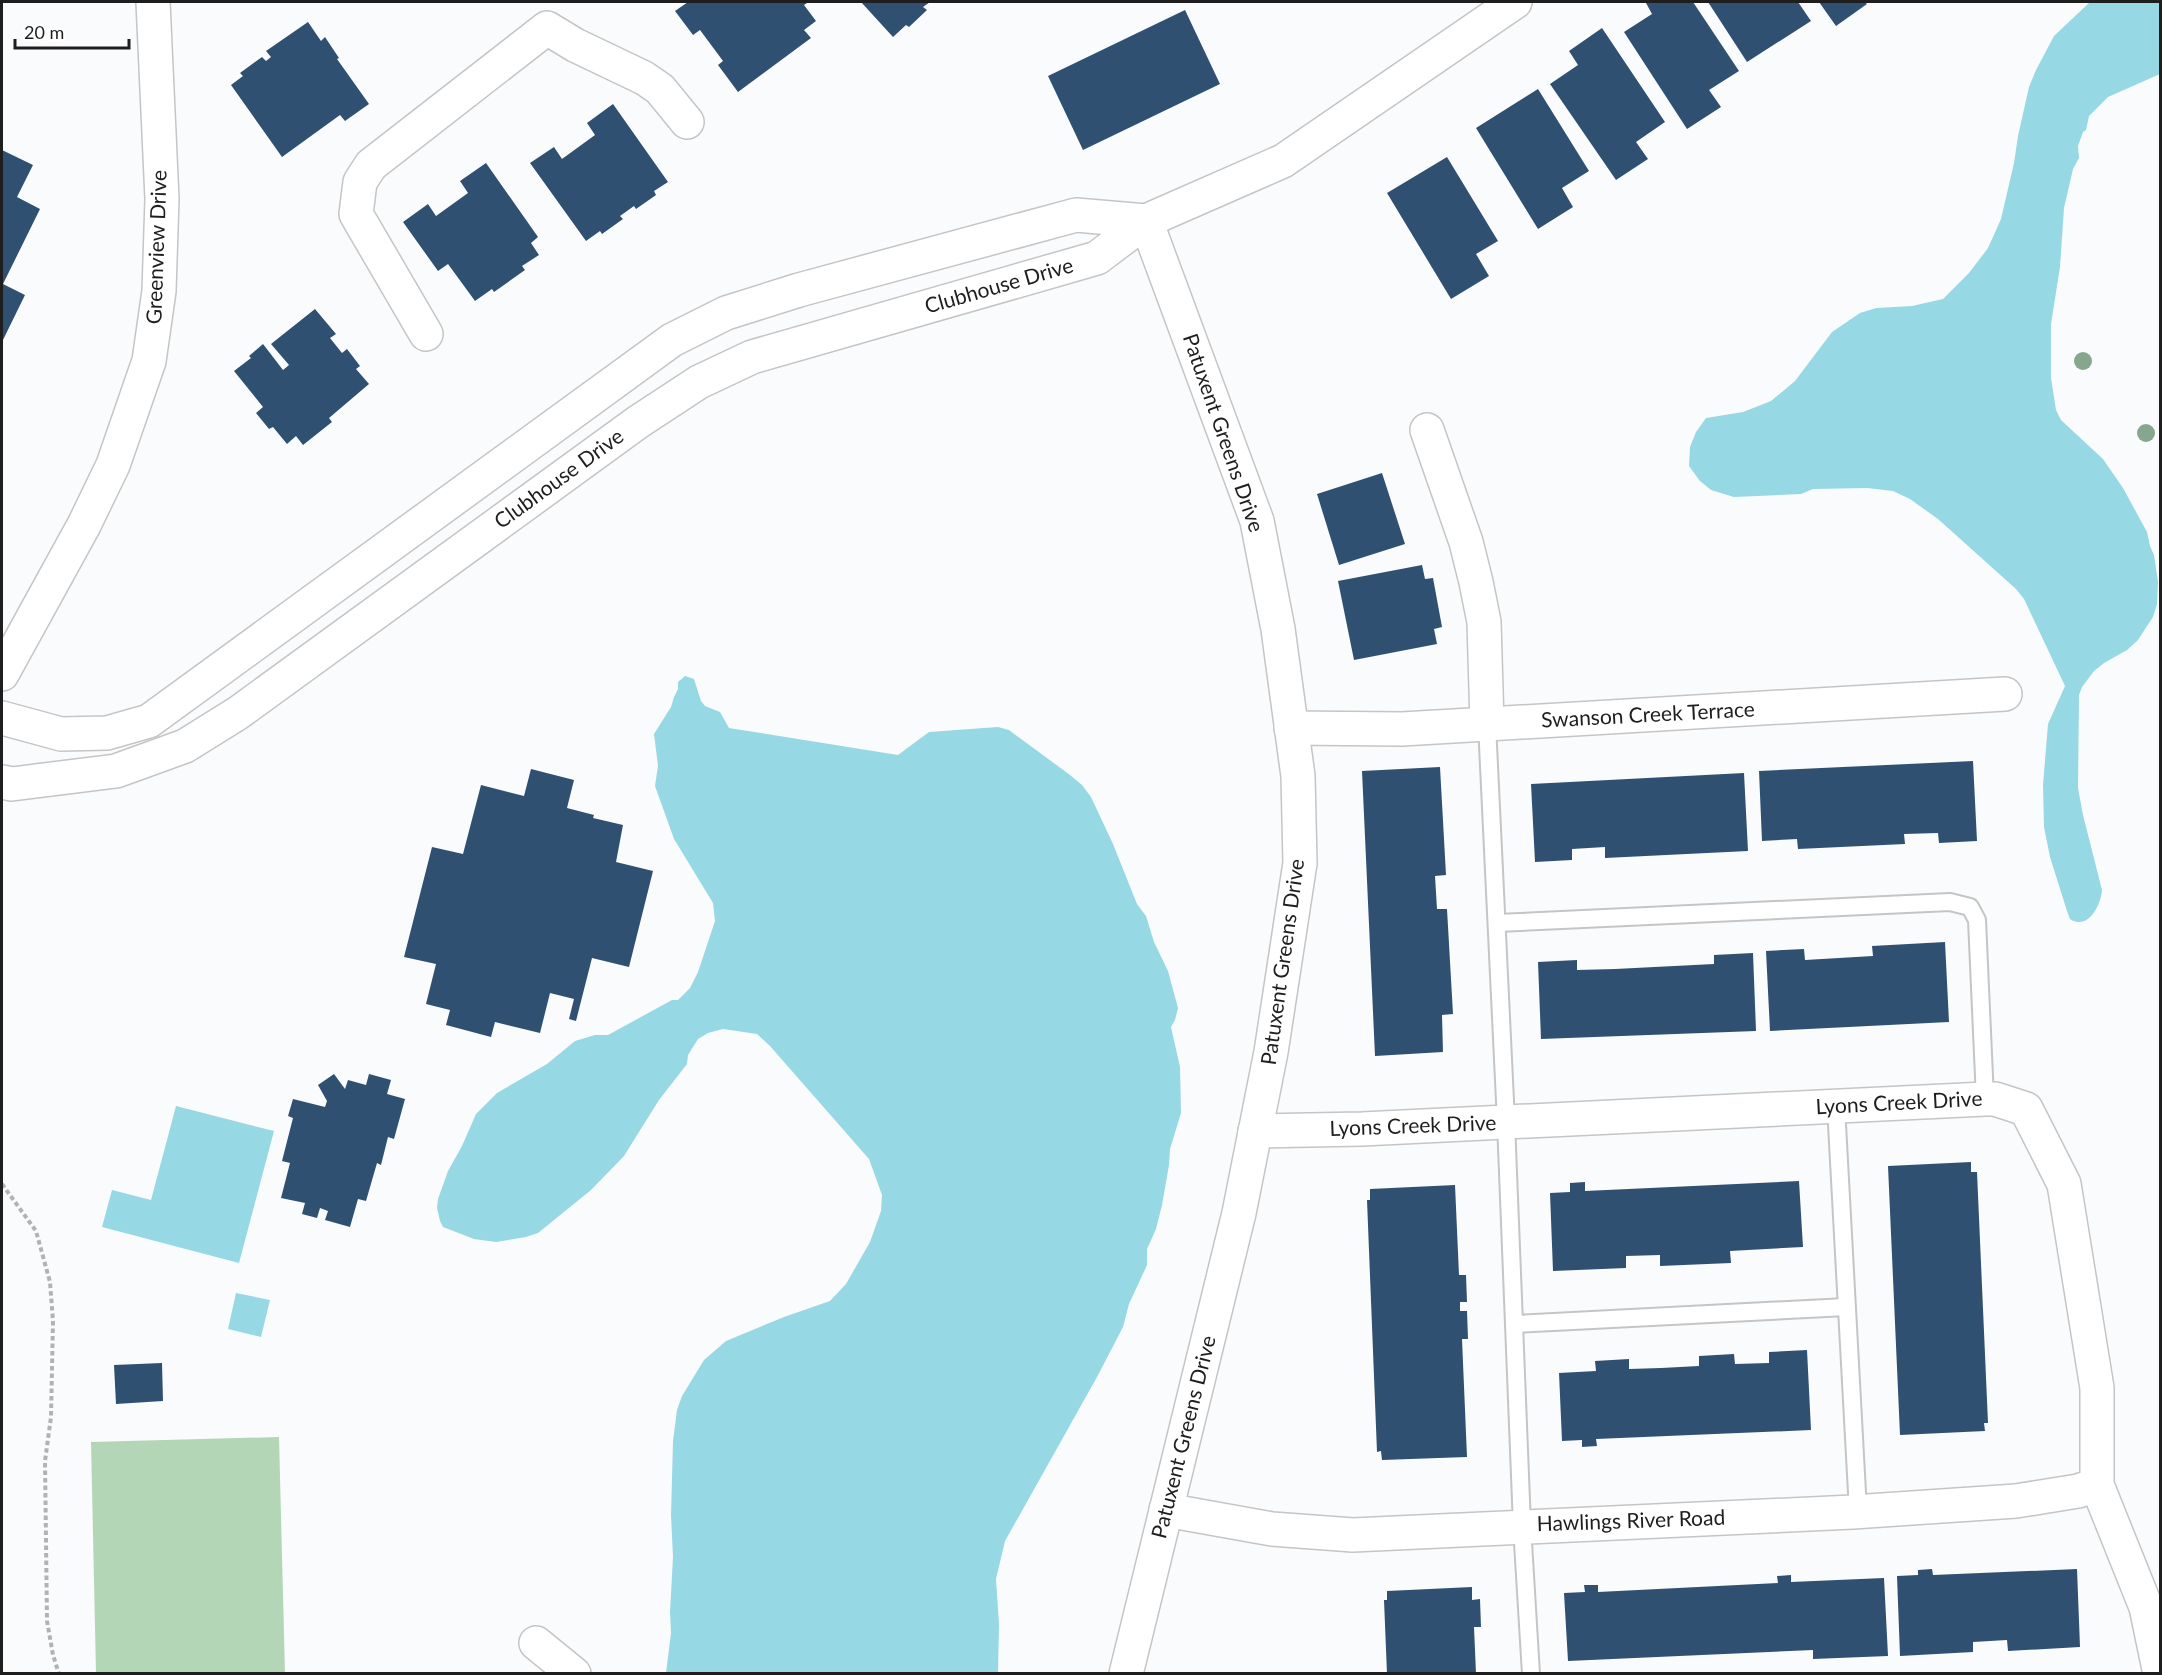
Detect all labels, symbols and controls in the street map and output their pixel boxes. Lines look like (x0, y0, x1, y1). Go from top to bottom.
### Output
scale bar (15, 12, 129, 50)
text: 20 m (24, 21, 64, 43)
street label: Greenview Drive (140, 169, 171, 325)
street label: Clubhouse Drive (921, 251, 1076, 318)
street label: Patuxent Greens Drive (1179, 330, 1270, 535)
street label: Clubhouse Drive (489, 423, 628, 533)
street label: Swanson Creek Terrace (1540, 695, 1755, 732)
street label: Patuxent Greens Drive (1255, 857, 1308, 1067)
street label: Lyons Creek Drive (1815, 1085, 1983, 1118)
street label: Lyons Creek Drive (1329, 1109, 1497, 1140)
street label: Patuxent Greens Drive (1145, 1333, 1220, 1541)
street label: Hawlings River Road (1536, 1504, 1726, 1535)

